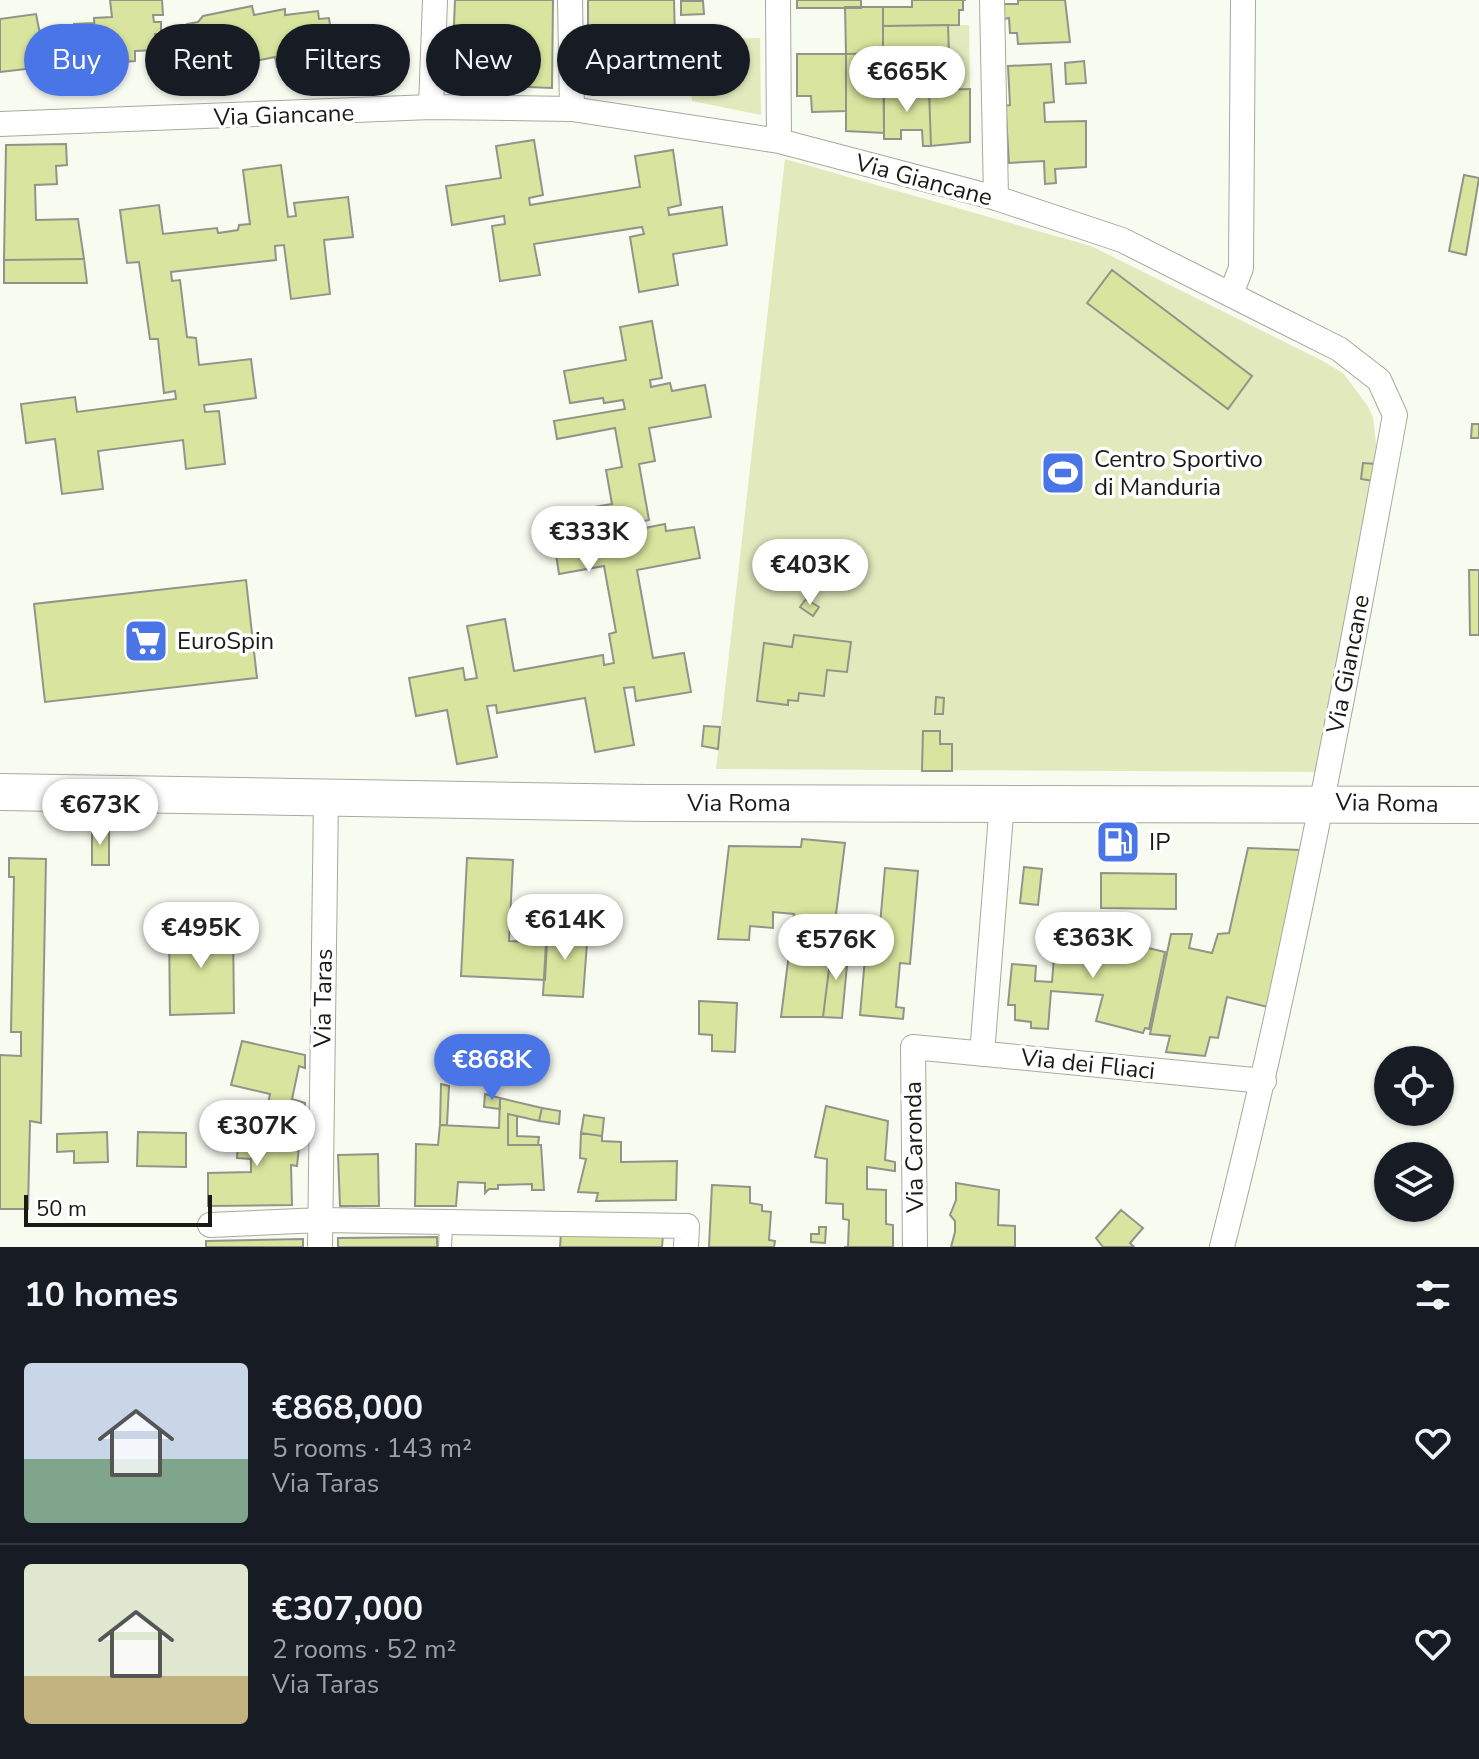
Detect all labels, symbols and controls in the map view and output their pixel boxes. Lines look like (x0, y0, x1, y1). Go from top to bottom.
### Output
chip: Buy (24, 24, 129, 96)
chip: Rent (145, 24, 260, 96)
chip: Filters (276, 24, 410, 96)
chip: New (426, 24, 541, 96)
chip: Apartment (557, 24, 750, 96)
pin: €665K (851, 46, 963, 114)
text: €665K (867, 54, 947, 89)
street label: Via Giancane (212, 97, 355, 133)
street label: Via Giancane (851, 146, 996, 214)
place label: Centro Sportivo di Manduria (1094, 443, 1263, 503)
sports icon: Centro Sportivo di Manduria (1039, 449, 1087, 497)
pin: €333K (533, 506, 645, 574)
text: €333K (549, 514, 629, 549)
pin: €403K (754, 539, 866, 607)
text: €403K (770, 547, 850, 582)
street label: Via Giancane (1319, 592, 1377, 737)
supermarket icon: EuroSpin (122, 617, 170, 665)
place label: EuroSpin (177, 625, 274, 657)
pin: €673K (44, 779, 156, 847)
street label: Via Roma (1334, 786, 1439, 820)
text: €673K (60, 787, 140, 822)
street label: Via Roma (686, 787, 791, 819)
fuel station icon: IP (1094, 818, 1142, 866)
place label: IP (1149, 826, 1170, 858)
pin: €614K (509, 894, 621, 962)
pin: €495K (145, 902, 257, 970)
text: €614K (525, 902, 605, 937)
text: €495K (161, 910, 241, 945)
pin: €363K (1037, 912, 1149, 980)
pin: €576K (780, 914, 892, 982)
text: €363K (1053, 920, 1133, 955)
text: €576K (796, 922, 876, 957)
street label: Via Taras (306, 948, 340, 1049)
pin: €868K (436, 1034, 548, 1102)
street label: Via dei Fliaci (1018, 1041, 1157, 1087)
text: €868K (452, 1042, 532, 1077)
map controls (1374, 1046, 1454, 1222)
button: locate (1374, 1046, 1454, 1126)
street label: Via Caronda (897, 1081, 931, 1214)
pin: €307K (201, 1100, 313, 1168)
text: €307K (217, 1108, 297, 1143)
button: layers (1374, 1142, 1454, 1222)
scale bar (24, 1191, 212, 1227)
text: 50 m (36, 1194, 87, 1224)
text: 10 homes (24, 1272, 178, 1318)
icon: filters (1411, 1273, 1455, 1317)
text: €868,000 (272, 1385, 423, 1431)
icon: home (88, 1395, 184, 1491)
icon: heart (1411, 1421, 1455, 1465)
text: 5 rooms · 143 m² (272, 1431, 472, 1466)
text: Via Taras (272, 1466, 379, 1501)
text: €307,000 (272, 1586, 423, 1632)
icon: home (88, 1596, 184, 1692)
icon: heart (1411, 1622, 1455, 1666)
text: 2 rooms · 52 m² (272, 1632, 456, 1667)
text: Via Taras (272, 1667, 379, 1702)

